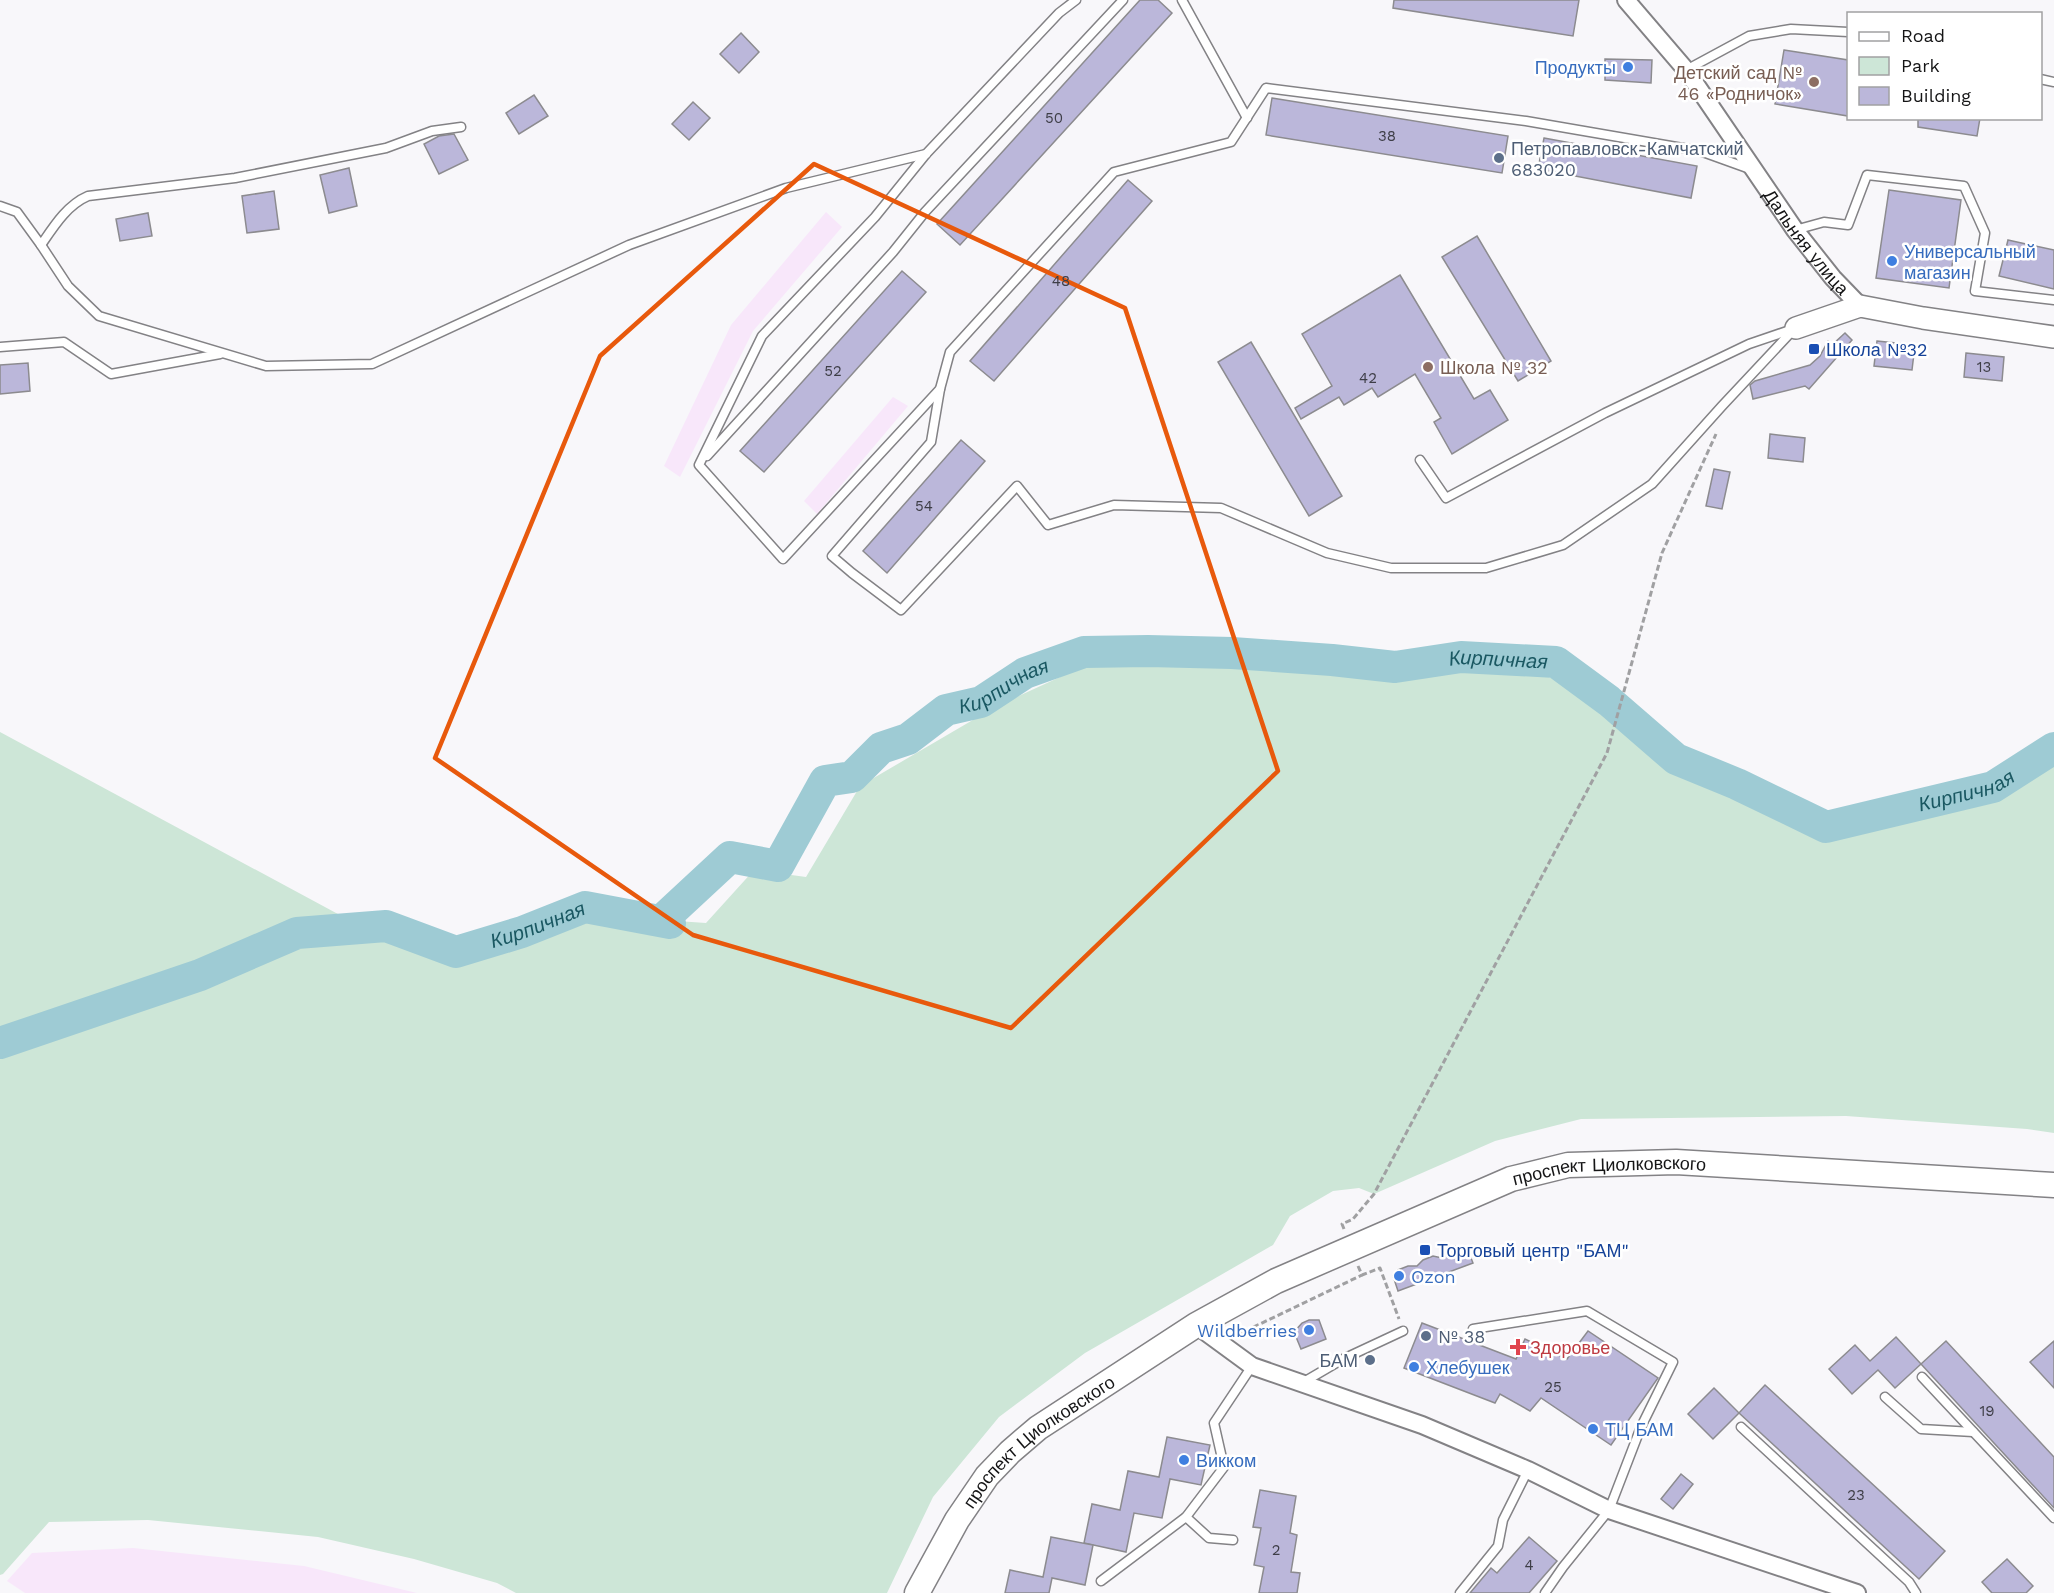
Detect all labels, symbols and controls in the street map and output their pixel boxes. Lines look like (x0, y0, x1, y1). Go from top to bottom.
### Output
legend (1847, 12, 2042, 120)
text: Road (1901, 25, 1945, 46)
text: Park (1901, 55, 1940, 76)
place label: Продукты (1535, 57, 1616, 78)
marker: Продукты (1621, 60, 1635, 74)
place label: Детский сад № 46 «Родничок» (1674, 62, 1802, 104)
marker: Детский сад № 46 «Родничок» (1807, 75, 1821, 89)
text: Building (1901, 85, 1971, 106)
house number: 50 (1045, 109, 1063, 127)
house number: 38 (1378, 127, 1396, 145)
place label: Петропавловск-Камчатский 683020 (1511, 138, 1744, 180)
marker: Петропавловск-Камчатский 683020 (1492, 151, 1506, 165)
street label: Дальняя улица (1760, 185, 1854, 299)
place label: Универсальный магазин (1904, 241, 2036, 283)
marker: Универсальный магазин (1885, 254, 1899, 268)
house number: 48 (1052, 272, 1070, 290)
place label: Школа №32 (1826, 339, 1928, 360)
marker: Школа №32 (1807, 342, 1821, 356)
place label: Школа № 32 (1440, 357, 1548, 378)
house number: 13 (1977, 358, 1991, 376)
marker: Школа № 32 (1421, 360, 1435, 374)
house number: 52 (824, 362, 842, 380)
house number: 42 (1359, 369, 1377, 387)
house number: 54 (915, 497, 933, 515)
water label: Кирпичная (1447, 645, 1549, 674)
water label: Кирпичная (956, 654, 1052, 719)
water label: Кирпичная (1916, 764, 2019, 816)
water label: Кирпичная (487, 896, 589, 953)
street label: проспект Циолковского (1510, 1151, 1707, 1189)
place label: Торговый центр "БАМ" (1437, 1240, 1629, 1261)
marker: Торговый центр "БАМ" (1418, 1243, 1432, 1257)
place label: Ozon (1411, 1266, 1456, 1287)
marker: Ozon (1392, 1269, 1406, 1283)
place label: Wildberries (1197, 1320, 1297, 1341)
marker: Wildberries (1302, 1323, 1316, 1337)
place label: № 38 (1438, 1326, 1485, 1347)
marker: № 38 (1419, 1329, 1433, 1343)
place label: Здоровье (1530, 1337, 1610, 1358)
marker: Здоровье (1511, 1340, 1525, 1354)
place label: БАМ (1320, 1350, 1358, 1371)
marker: БАМ (1363, 1353, 1377, 1367)
place label: Хлебушек (1426, 1357, 1510, 1378)
marker: Хлебушек (1407, 1360, 1421, 1374)
street label: проспект Циолковского (958, 1371, 1118, 1512)
house number: 25 (1544, 1378, 1562, 1396)
house number: 19 (1979, 1402, 1995, 1420)
place label: ТЦ БАМ (1605, 1419, 1674, 1440)
marker: ТЦ БАМ (1586, 1422, 1600, 1436)
place label: Викком (1196, 1450, 1256, 1471)
marker: Викком (1177, 1453, 1191, 1467)
house number: 23 (1847, 1486, 1865, 1504)
house number: 2 (1272, 1541, 1280, 1559)
house number: 4 (1524, 1556, 1534, 1574)

